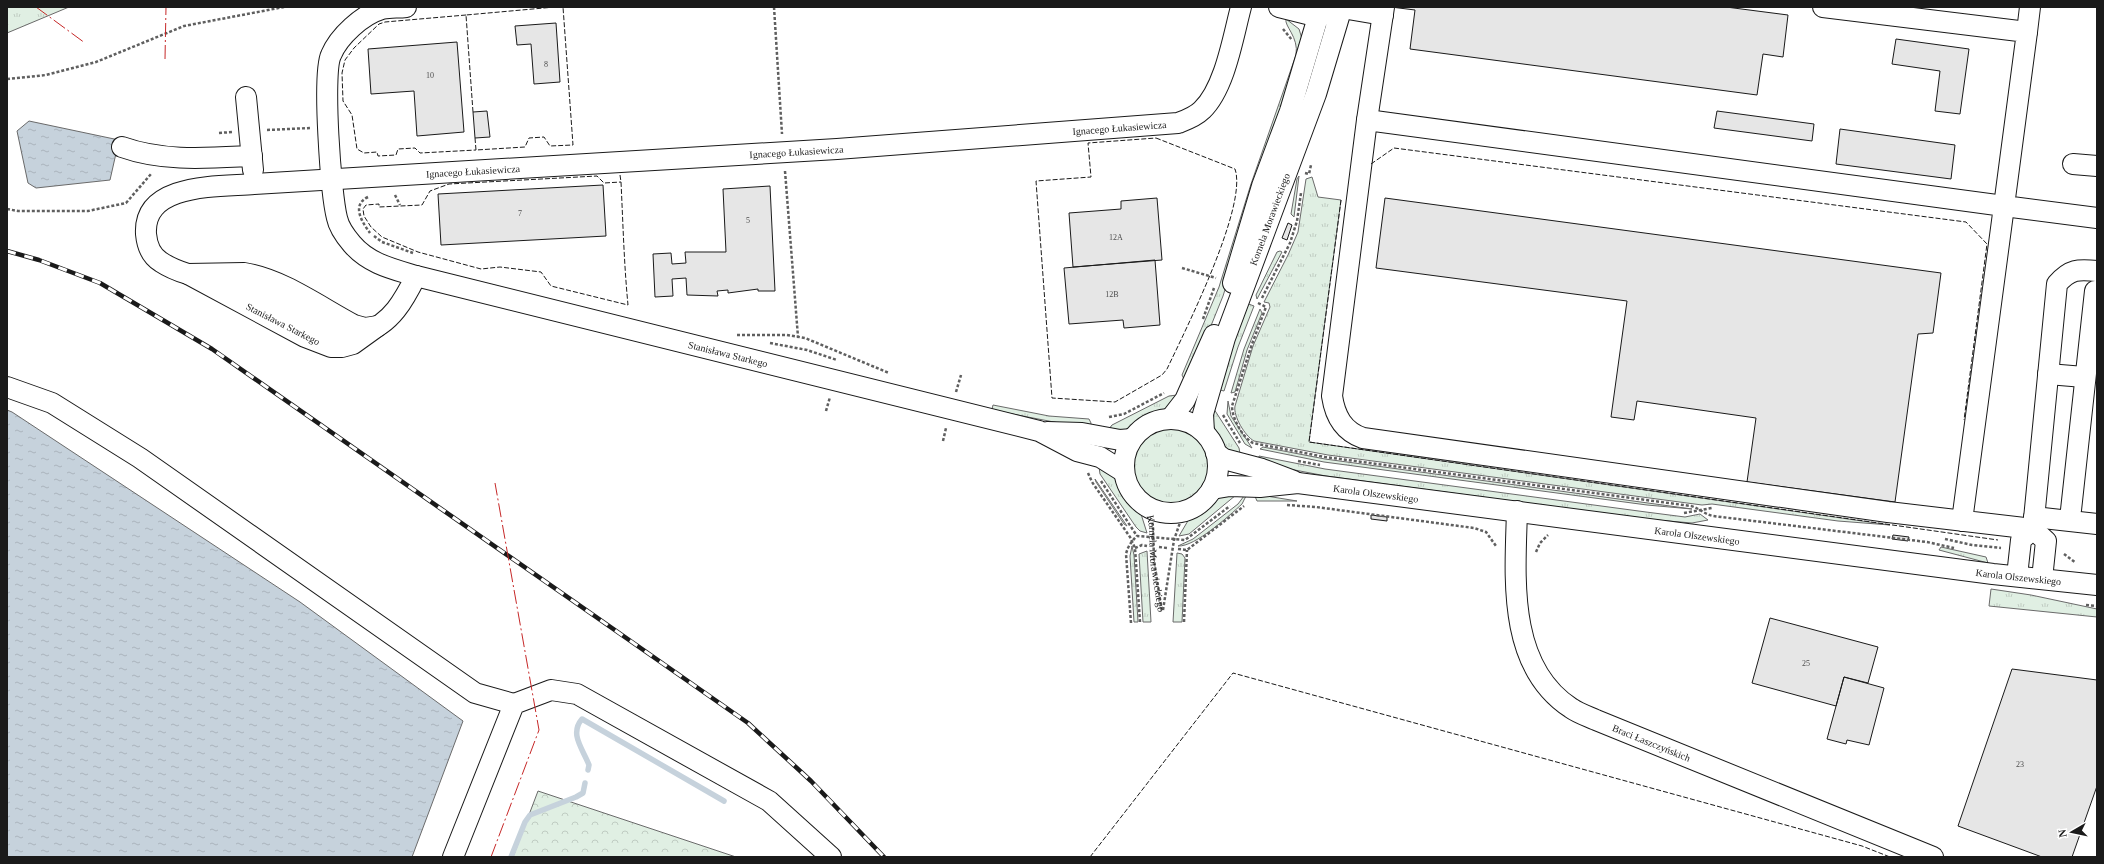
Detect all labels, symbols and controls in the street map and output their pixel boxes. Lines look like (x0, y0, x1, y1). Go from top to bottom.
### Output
house number: 8 (544, 60, 548, 69)
house number: 10 (426, 71, 434, 80)
street label: Ignacego Łukasiewicza (1072, 118, 1167, 137)
street label: Ignacego Łukasiewicza (749, 143, 844, 160)
street label: Ignacego Łukasiewicza (426, 163, 521, 179)
street label: Kornela Morawieckiego (1247, 171, 1292, 267)
house number: 7 (518, 209, 522, 218)
house number: 5 (746, 216, 750, 225)
house number: 12A (1109, 233, 1123, 242)
house number: 12B (1105, 290, 1119, 299)
street label: Stanisława Starkego (244, 301, 322, 347)
street label: Stanisława Starkego (687, 338, 769, 369)
street label: Karola Olszewskiego (1333, 482, 1419, 504)
street label: Kornela Morawieckiego (1145, 514, 1167, 613)
street label: Karola Olszewskiego (1654, 524, 1740, 546)
street label: Karola Olszewskiego (1975, 566, 2062, 587)
house number: 25 (1802, 659, 1810, 668)
street label: Braci Łaszczyńskich (1611, 722, 1692, 763)
house number: 23 (2016, 760, 2024, 769)
north arrow (2052, 812, 2092, 852)
text: N (2056, 829, 2069, 838)

